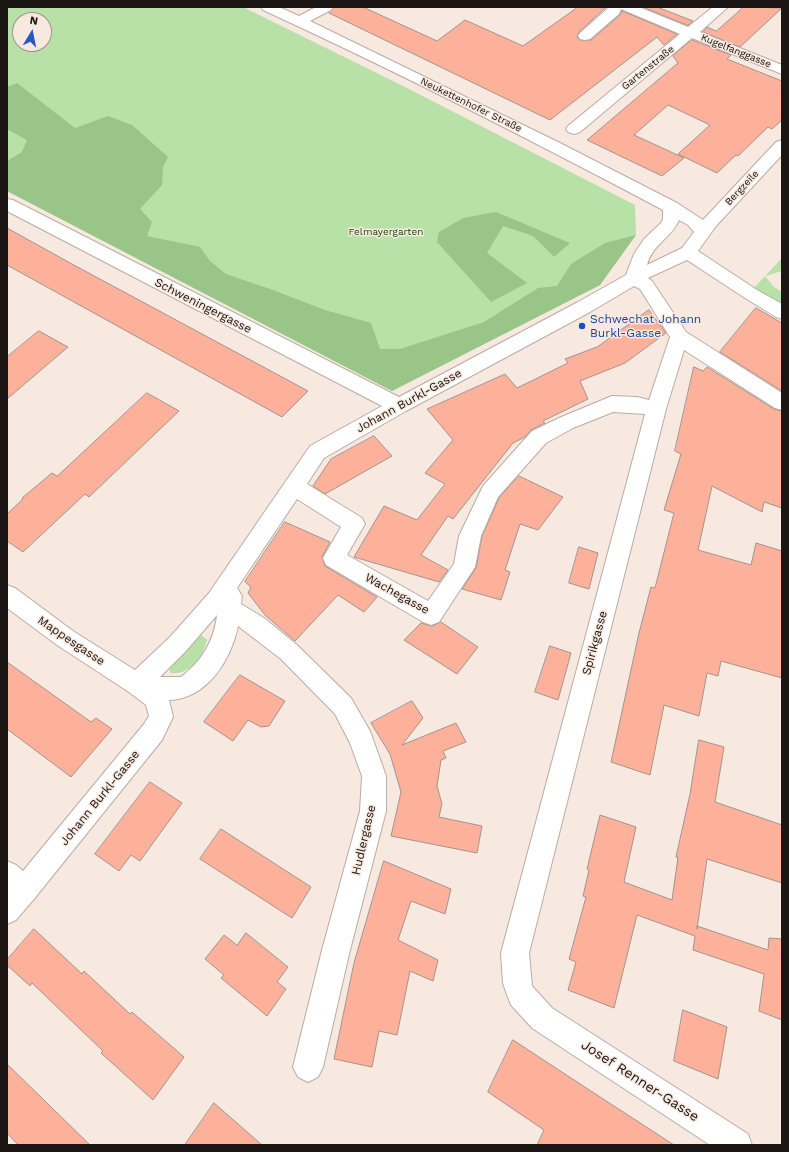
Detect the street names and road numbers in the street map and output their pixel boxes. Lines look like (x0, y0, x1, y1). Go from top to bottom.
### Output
street label: Kugelfanggasse (699, 31, 773, 71)
street label: Gartenstraße (619, 43, 677, 93)
street label: Neukettenhofer Straße (418, 75, 524, 135)
street label: Bergzeile (723, 168, 761, 208)
street label: Schweningergasse (152, 275, 254, 337)
street label: Johann Burkl-Gasse (354, 366, 464, 436)
street label: Wachegasse (362, 570, 432, 618)
street label: Spirikgasse (580, 609, 610, 677)
street label: Mappesgasse (35, 613, 107, 669)
street label: Johann Burkl-Gasse (57, 747, 143, 849)
street label: Hudlergasse (349, 804, 379, 876)
street label: Josef Renner-Gasse (578, 1037, 702, 1125)

